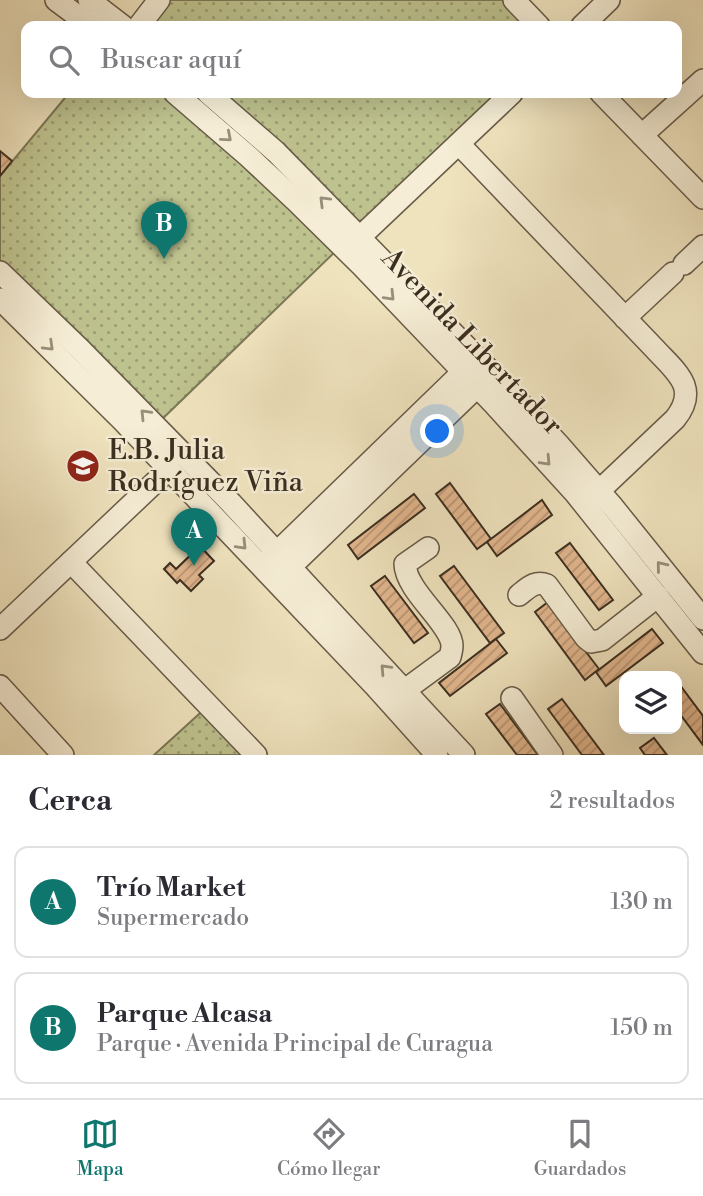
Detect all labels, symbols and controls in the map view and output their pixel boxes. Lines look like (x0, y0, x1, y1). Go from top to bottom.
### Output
search box (21, 21, 682, 98)
icon: search (45, 41, 83, 79)
text: Buscar aquí (101, 44, 241, 76)
one-way arrow (218, 129, 231, 141)
one-way arrow (320, 197, 332, 209)
pin: B (141, 201, 187, 259)
street label: Avenida Libertador (373, 241, 570, 443)
one-way arrow (381, 288, 394, 301)
one-way arrow (41, 338, 54, 351)
one-way arrow (140, 409, 153, 422)
your location (420, 414, 454, 448)
place label: E.B. Julia Rodríguez Viña (108, 433, 304, 500)
school or university icon: E.B. Julia Rodríguez Viña (64, 447, 102, 485)
one-way arrow (538, 453, 551, 466)
pin: A (171, 508, 217, 566)
one-way arrow (233, 537, 246, 550)
one-way arrow (656, 561, 669, 574)
one-way arrow (381, 664, 394, 677)
map controls (619, 671, 682, 734)
button: layers (619, 671, 682, 734)
text: Cerca (28, 782, 112, 820)
text: 2 resultados (550, 787, 675, 815)
text: Trío Market (97, 872, 246, 904)
text: A (45, 888, 61, 916)
text: 130 m (610, 888, 673, 916)
text: Supermercado (97, 904, 249, 932)
text: Parque Alcasa (97, 998, 272, 1030)
text: B (44, 1014, 62, 1042)
text: 150 m (610, 1014, 673, 1042)
text: Parque · Avenida Principal de Curagua (97, 1030, 493, 1058)
tab: Mapa (77, 1115, 124, 1181)
tab: Cómo llegar (277, 1115, 380, 1181)
tab: Guardados (534, 1115, 626, 1181)

